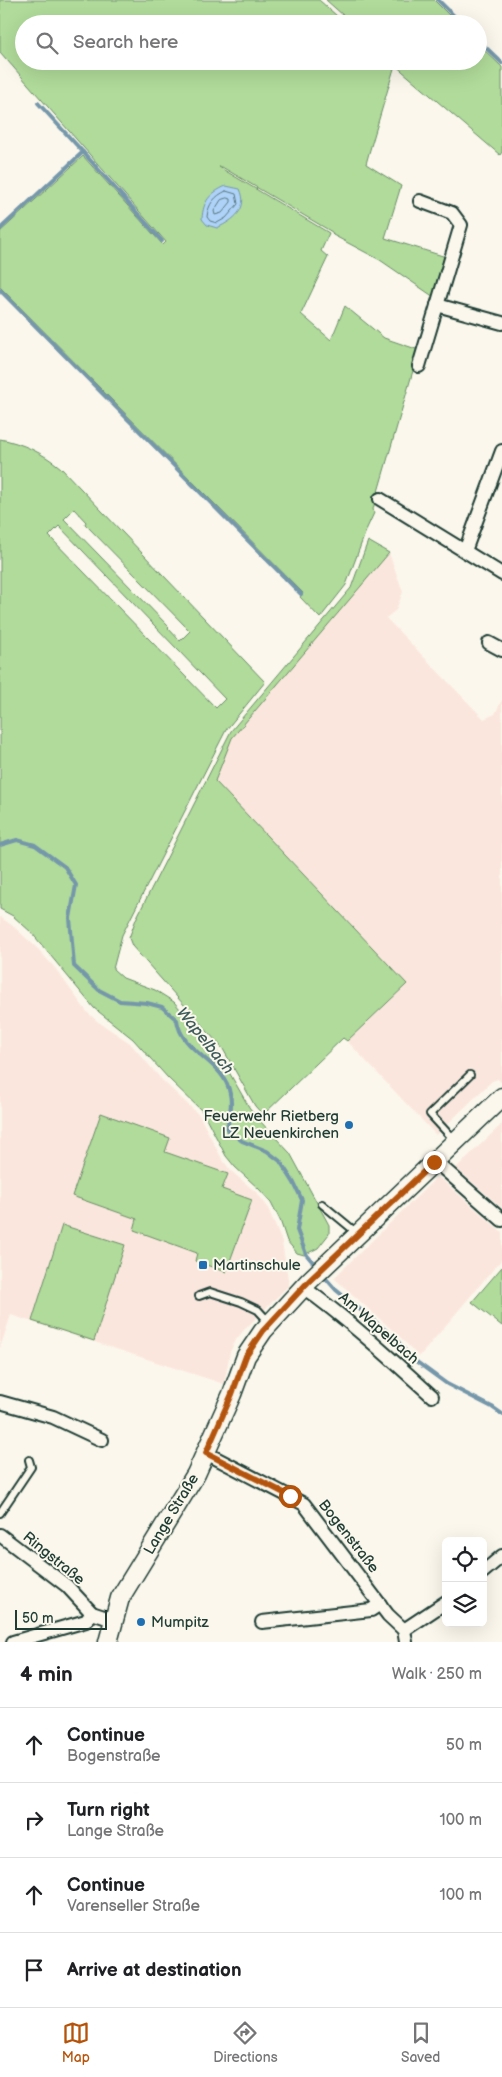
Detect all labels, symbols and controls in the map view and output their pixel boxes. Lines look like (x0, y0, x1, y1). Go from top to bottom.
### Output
search box (15, 15, 487, 70)
icon: search (33, 29, 61, 57)
text: Search here (73, 31, 178, 54)
water label: Wapelbach (172, 1004, 238, 1078)
place label: Feuerwehr Rietberg LZ Neuenkirchen (204, 1107, 339, 1143)
marker: Feuerwehr Rietberg LZ Neuenkirchen (343, 1119, 355, 1131)
route end (423, 1151, 446, 1174)
place label: Martinschule (213, 1256, 301, 1275)
marker: Martinschule (197, 1259, 209, 1271)
street label: Am Wapelbach (335, 1288, 423, 1369)
street label: Lange Straße (140, 1470, 203, 1558)
route start (279, 1485, 302, 1508)
street label: Bogenstraße (314, 1496, 383, 1577)
street label: Ringstraße (19, 1528, 89, 1589)
map controls (442, 1537, 487, 1627)
button: locate (442, 1537, 487, 1582)
button: layers (442, 1582, 487, 1627)
scale bar (15, 1607, 108, 1630)
text: 50 m (22, 1610, 54, 1627)
place label: Mumpitz (151, 1613, 210, 1632)
marker: Mumpitz (135, 1616, 147, 1628)
text: 4 min (20, 1662, 73, 1687)
text: Walk · 250 m (392, 1665, 482, 1684)
text: Continue (67, 1724, 145, 1747)
icon: ahead (20, 1731, 48, 1759)
text: 50 m (446, 1736, 482, 1755)
text: Bogenstraße (67, 1747, 161, 1766)
text: Turn right (67, 1799, 150, 1822)
icon: right (20, 1806, 48, 1834)
text: 100 m (439, 1811, 482, 1830)
text: Lange Straße (67, 1822, 164, 1841)
text: Continue (67, 1874, 145, 1897)
icon: ahead (20, 1881, 48, 1909)
text: 100 m (439, 1886, 482, 1905)
text: Varenseller Straße (67, 1897, 200, 1916)
icon: arrive (20, 1956, 48, 1984)
text: Arrive at destination (67, 1959, 242, 1982)
tab: Map (62, 2019, 90, 2066)
tab: Directions (213, 2019, 278, 2066)
tab: Saved (401, 2019, 440, 2066)

